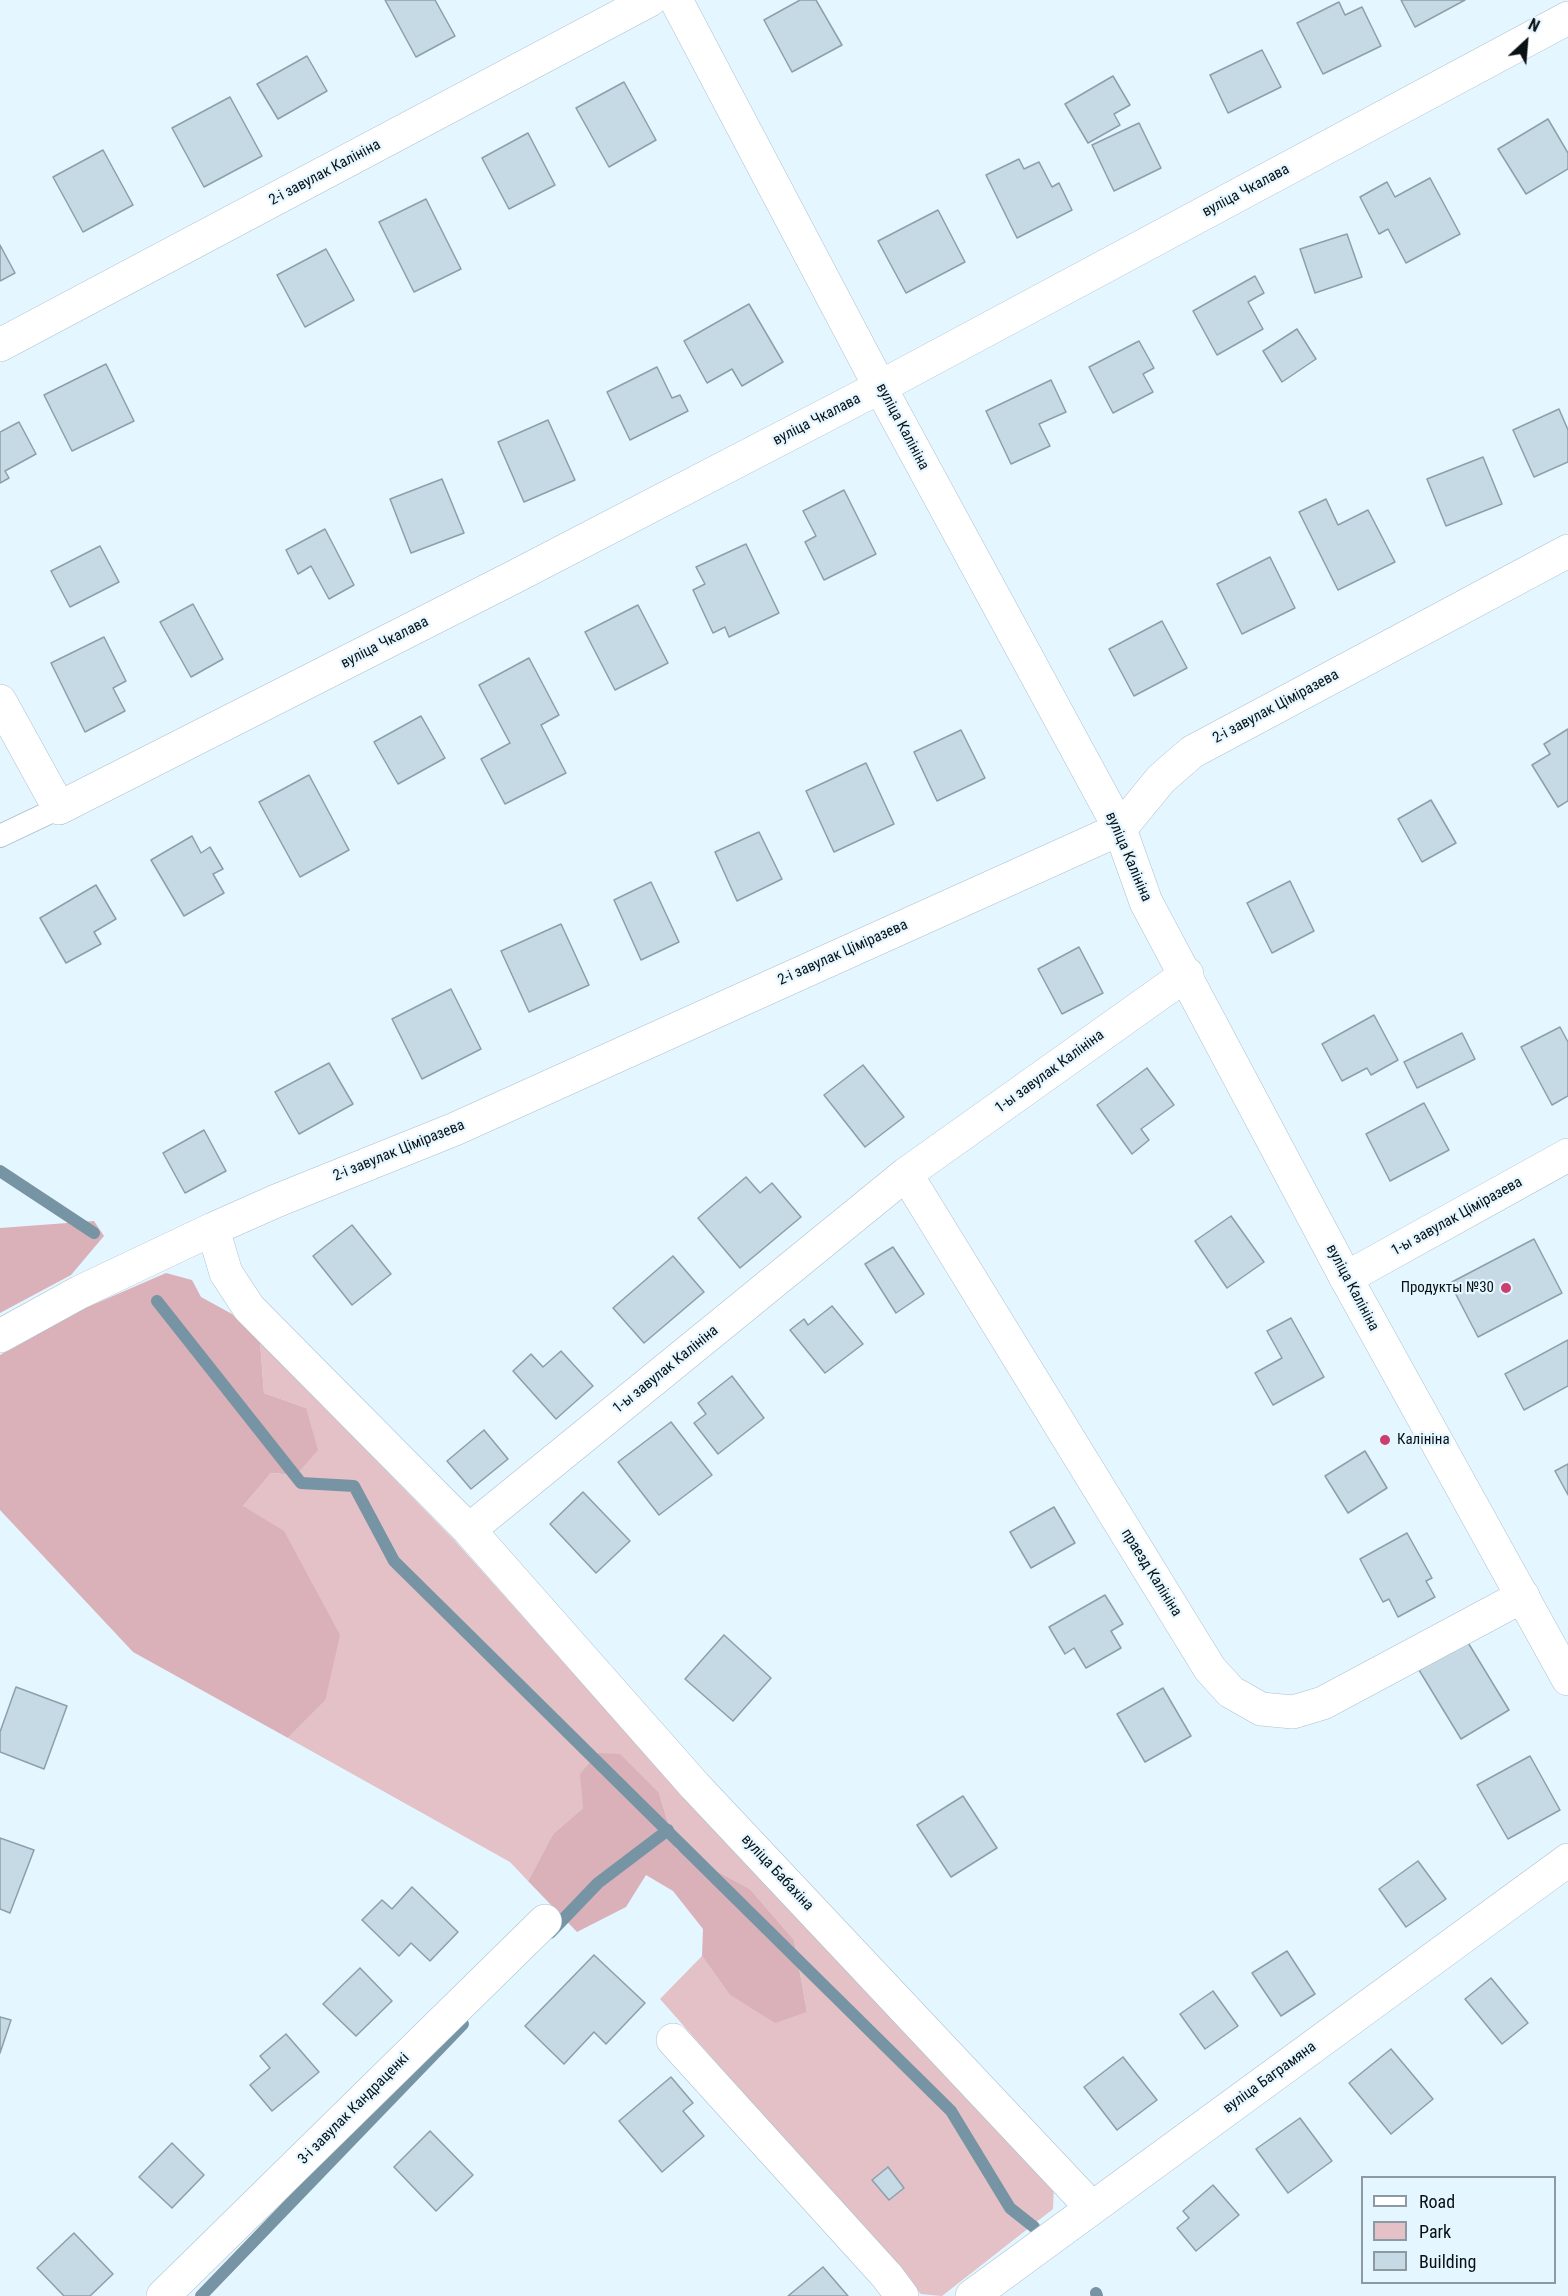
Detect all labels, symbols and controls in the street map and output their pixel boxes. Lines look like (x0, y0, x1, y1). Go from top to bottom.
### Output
north arrow (1496, 12, 1556, 72)
text: N (1526, 15, 1543, 36)
street label: 2-і завулак Калініна (266, 136, 384, 210)
street label: вуліца Чкалава (1199, 161, 1293, 221)
street label: вуліца Калініна (872, 381, 932, 473)
street label: вуліца Чкалава (770, 390, 864, 450)
street label: вуліца Чкалава (338, 613, 432, 673)
street label: 2-і завулак Ціміразева (1210, 666, 1342, 748)
street label: вуліца Калініна (1101, 809, 1155, 905)
street label: 2-і завулак Ціміразева (775, 916, 911, 990)
street label: 1-ы завулак Калініна (992, 1026, 1108, 1118)
street label: 2-і завулак Ціміразева (331, 1116, 467, 1186)
street label: 1-ы завулак Ціміразева (1388, 1174, 1526, 1260)
street label: вуліца Калініна (1322, 1242, 1382, 1334)
place label: Продукты №30 (1401, 1279, 1494, 1297)
marker: Продукты №30 (1499, 1281, 1513, 1295)
street label: 1-ы завулак Калініна (610, 1322, 722, 1418)
place label: Калініна (1397, 1431, 1450, 1449)
marker: Калініна (1378, 1433, 1392, 1447)
street label: праезд Калініна (1117, 1526, 1185, 1620)
street label: вуліца Бабахіна (737, 1831, 817, 1915)
street label: вуліца Баграмяна (1220, 2038, 1320, 2118)
street label: 3-і завулак Кандраценкі (295, 2050, 413, 2168)
legend (1361, 2176, 1556, 2284)
text: Road (1419, 2191, 1455, 2212)
text: Park (1419, 2221, 1451, 2242)
text: Building (1419, 2251, 1476, 2272)

